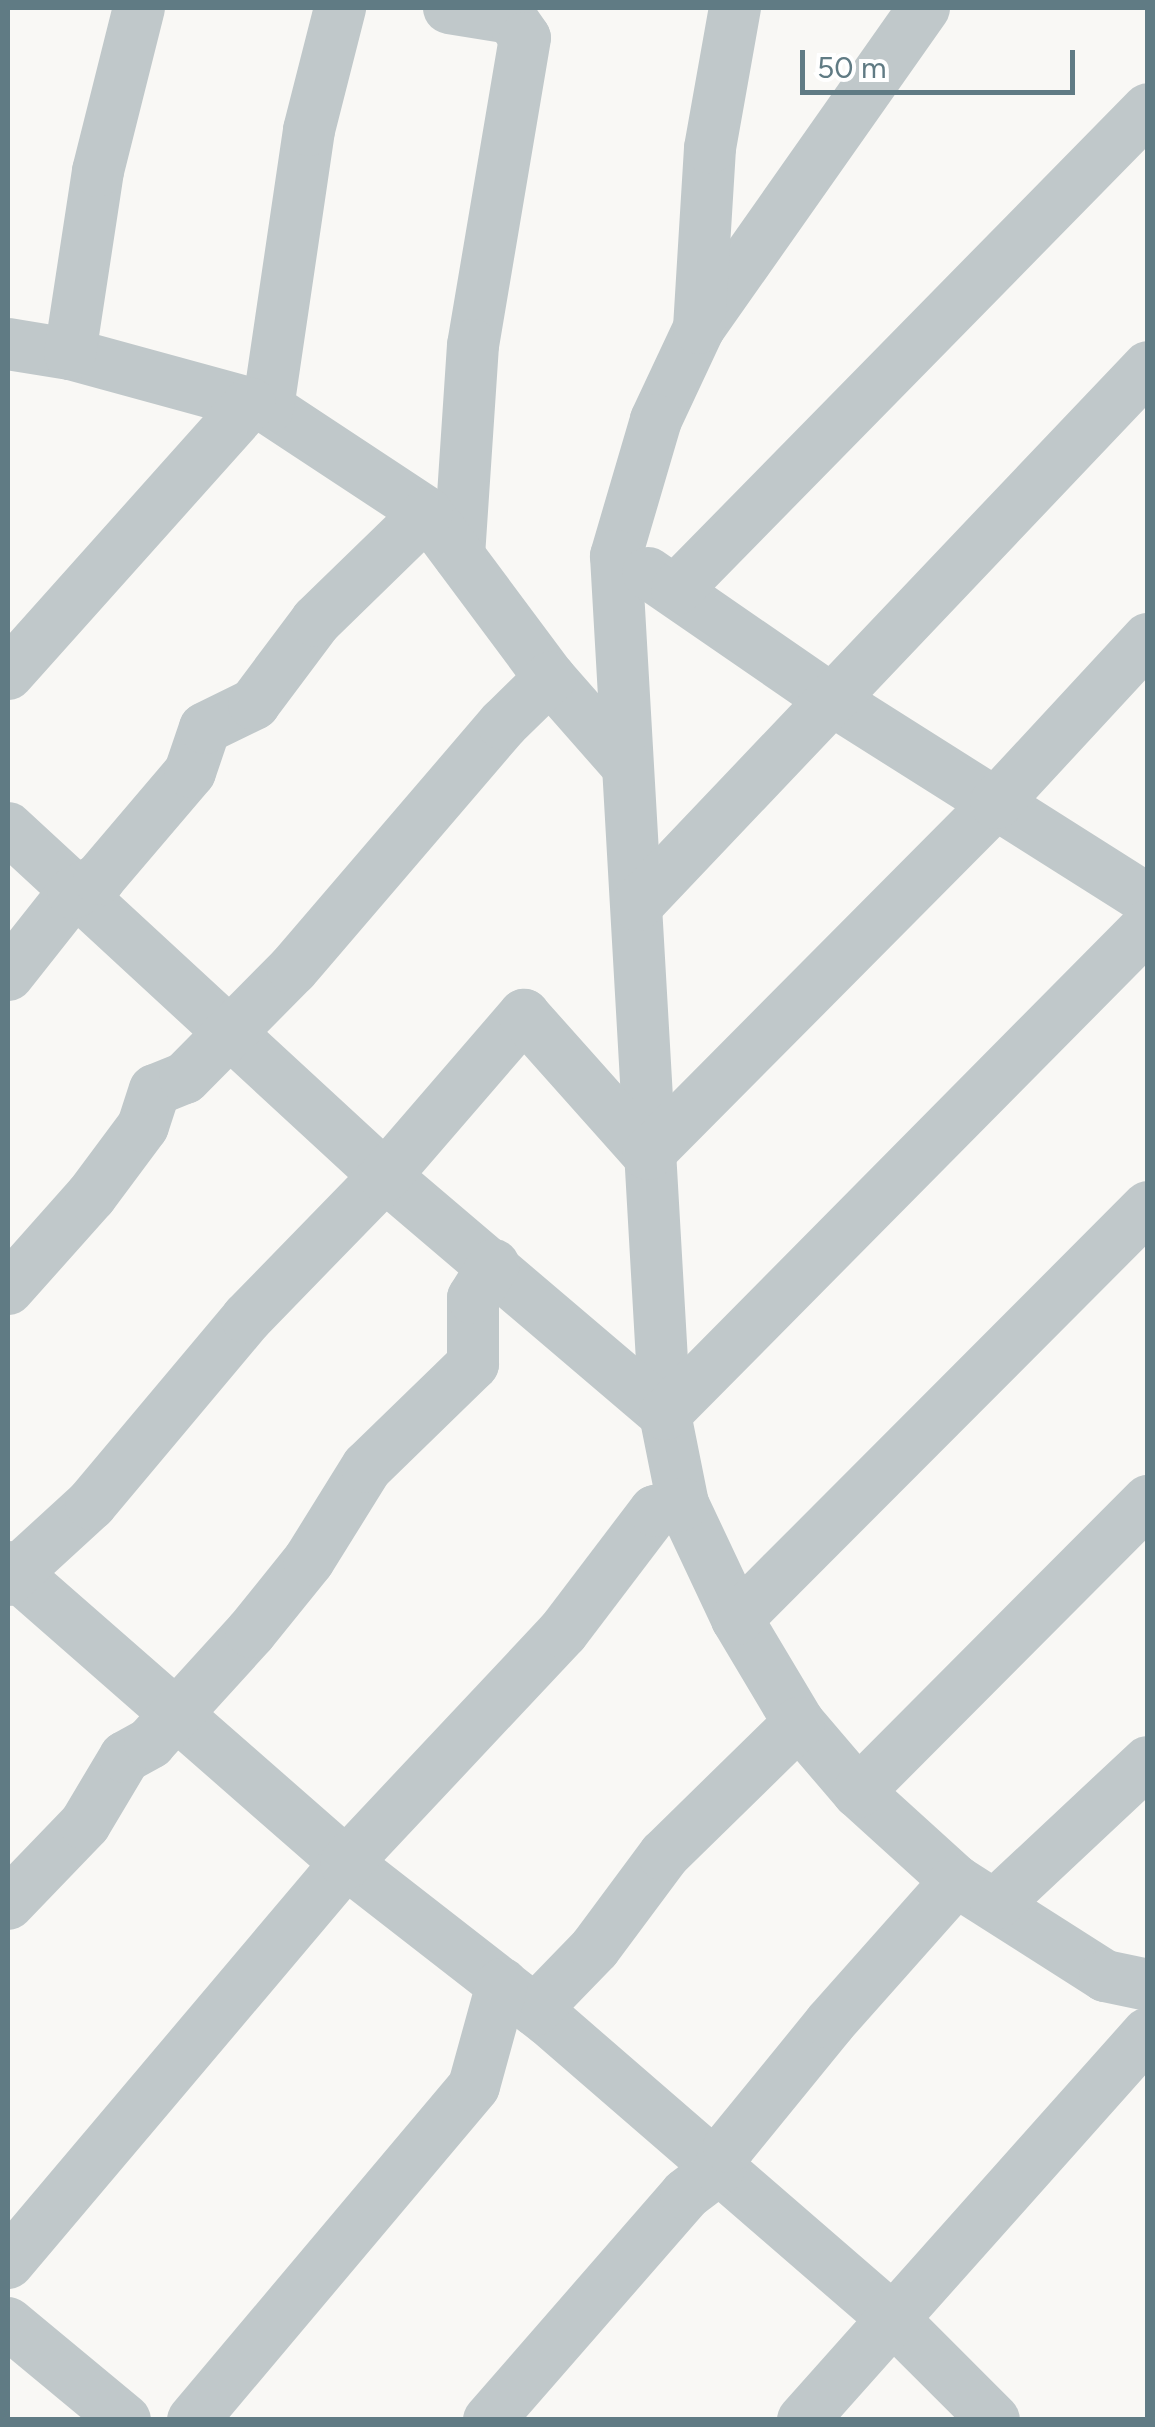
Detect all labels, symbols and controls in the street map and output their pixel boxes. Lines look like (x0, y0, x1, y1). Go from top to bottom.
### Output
scale bar (805, 30, 1080, 92)
text: 50 m (817, 49, 886, 86)

